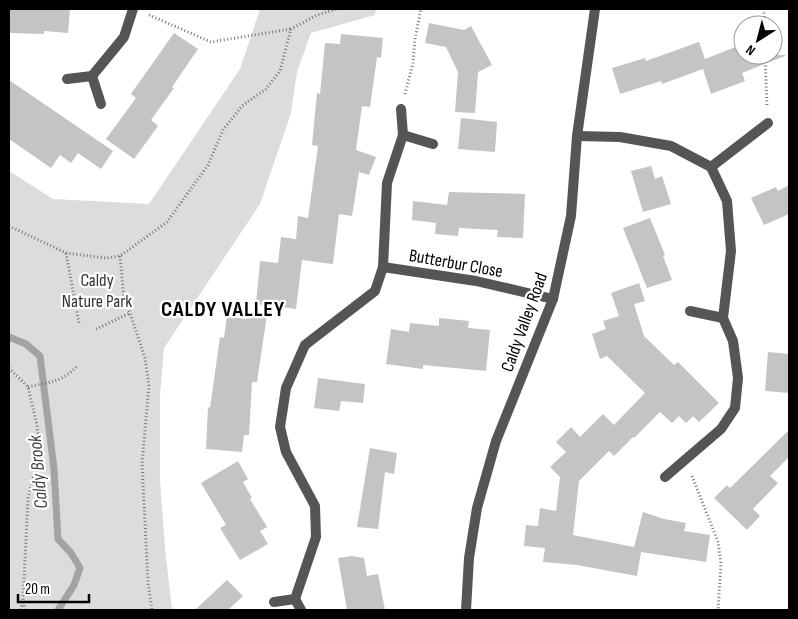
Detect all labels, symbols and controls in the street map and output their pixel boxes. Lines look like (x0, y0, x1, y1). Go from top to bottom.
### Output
north arrow (733, 15, 783, 65)
text: N (743, 41, 759, 59)
street label: Butterbur Close (407, 245, 505, 282)
park label: Caldy Nature Park (62, 270, 132, 312)
street label: Caldy Valley Road (497, 270, 552, 375)
district label: CALDY VALLEY (161, 296, 285, 323)
water label: Caldy Brook (24, 433, 53, 510)
scale bar (18, 572, 89, 604)
text: 20 m (25, 580, 50, 599)

